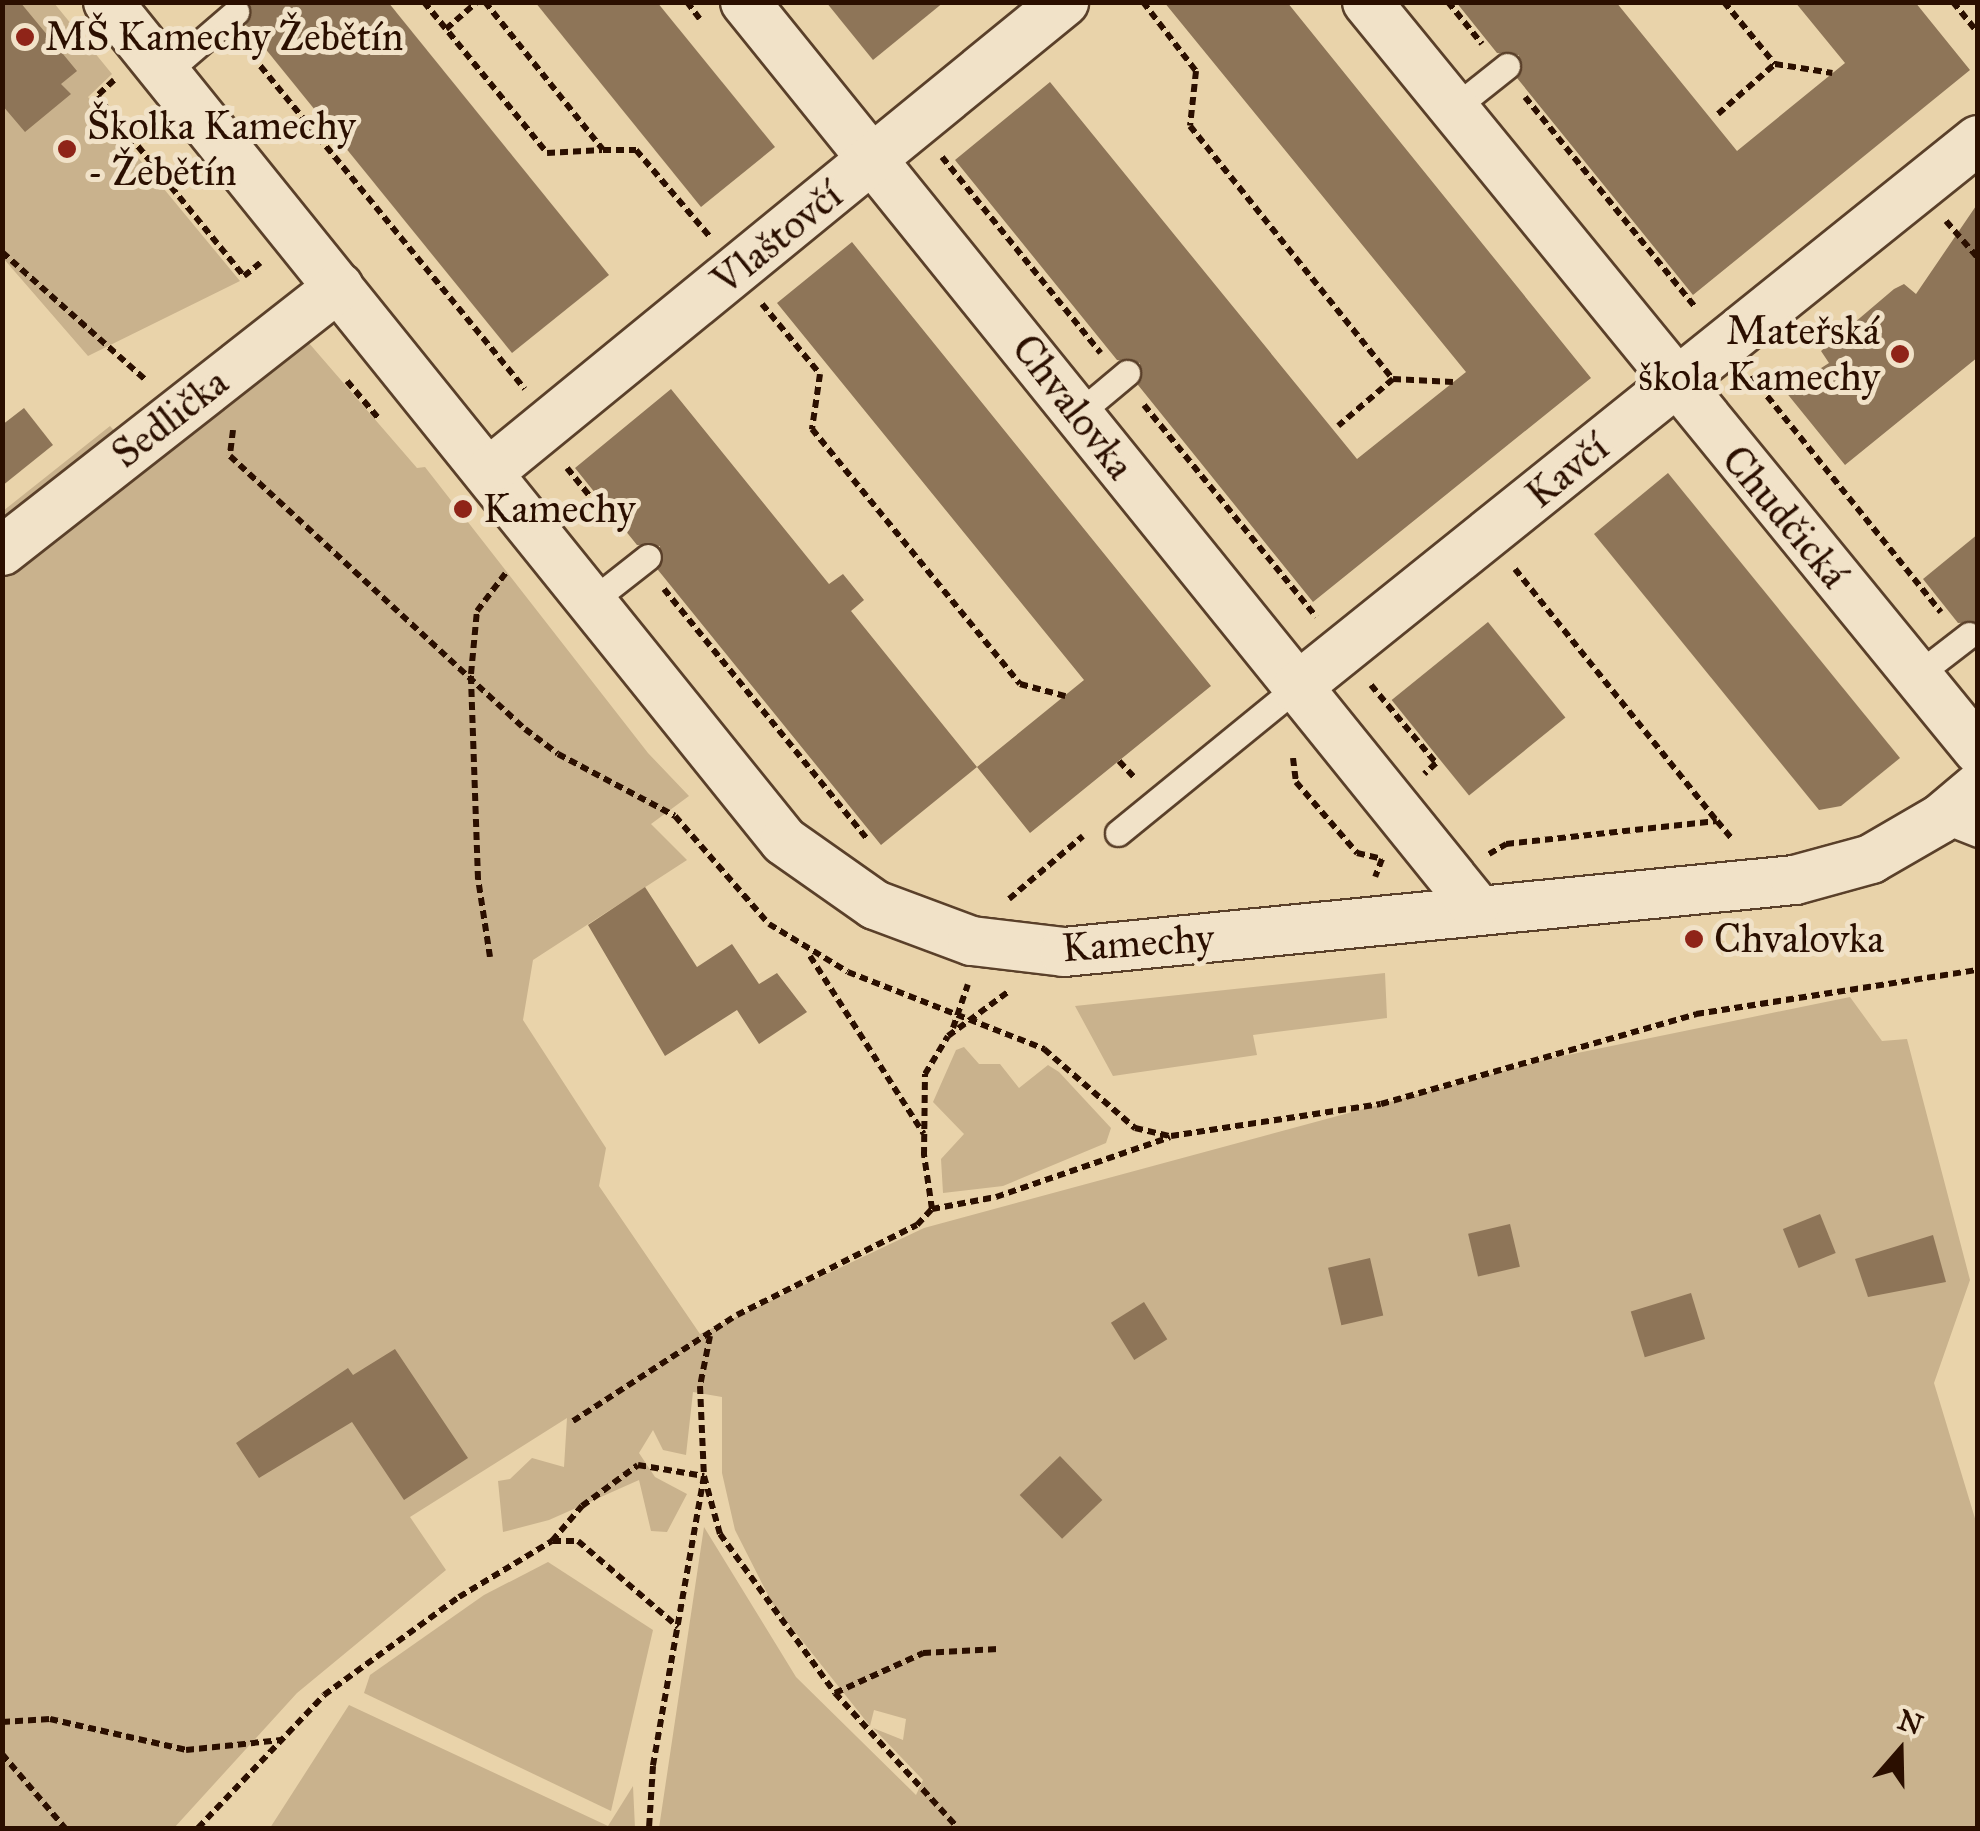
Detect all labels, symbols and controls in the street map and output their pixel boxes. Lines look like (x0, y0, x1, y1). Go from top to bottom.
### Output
place label: MŠ Kamechy Žebětín (45, 13, 403, 61)
marker: MŠ Kamechy Žebětín (14, 26, 36, 48)
place label: Školka Kamechy - Žebětín (87, 102, 356, 196)
marker: Školka Kamechy - Žebětín (56, 138, 78, 160)
street label: Vlaštovčí (703, 171, 851, 305)
place label: Mateřská škola Kamechy (1638, 307, 1880, 401)
street label: Chvalovka (1002, 325, 1144, 489)
marker: Mateřská škola Kamechy (1889, 343, 1911, 365)
street label: Sedlička (103, 358, 237, 478)
street label: Kavčí (1516, 424, 1618, 518)
street label: Chudčická (1712, 436, 1858, 598)
place label: Kamechy (483, 485, 636, 533)
marker: Kamechy (452, 498, 474, 520)
street label: Kamechy (1060, 914, 1216, 972)
place label: Chvalovka (1714, 915, 1884, 963)
marker: Chvalovka (1683, 928, 1705, 950)
north arrow (1850, 1701, 1950, 1801)
text: N (1893, 1702, 1928, 1743)

